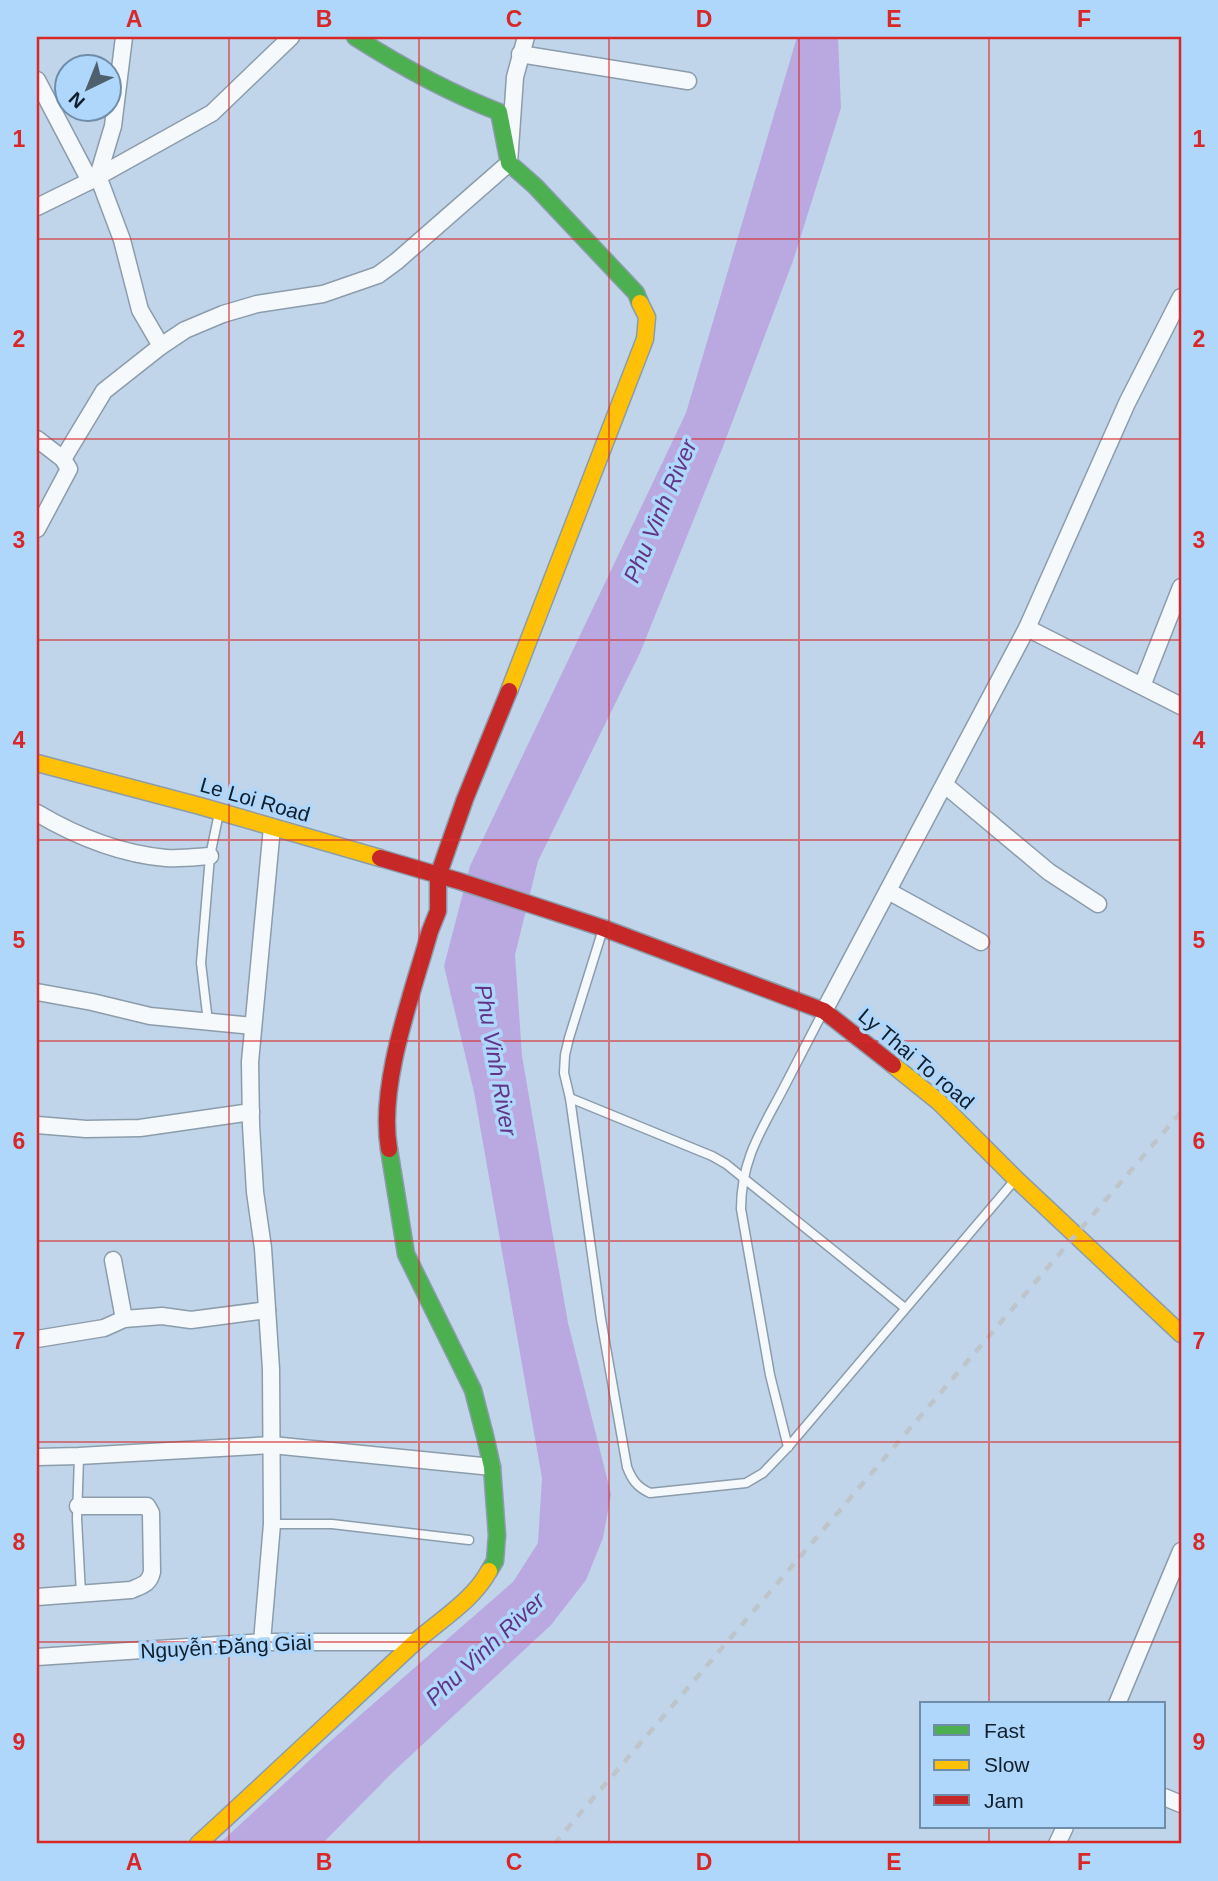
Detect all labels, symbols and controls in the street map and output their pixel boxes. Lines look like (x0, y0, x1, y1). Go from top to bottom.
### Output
text: A (126, 6, 142, 32)
text: B (316, 6, 332, 32)
text: C (506, 6, 522, 32)
text: D (696, 6, 712, 32)
text: E (886, 6, 902, 32)
text: F (1077, 6, 1091, 32)
north arrow (52, 52, 122, 122)
text: N (65, 88, 89, 112)
text: 1 (13, 126, 26, 152)
text: 1 (1193, 126, 1206, 152)
text: 2 (13, 326, 25, 352)
text: 2 (1193, 326, 1205, 352)
water label: Phu Vinh River (618, 434, 702, 586)
text: 3 (13, 527, 25, 553)
text: 3 (1193, 527, 1205, 553)
text: 4 (13, 727, 26, 753)
text: 4 (1193, 727, 1206, 753)
street label: Le Loi Road (198, 773, 313, 826)
text: 5 (13, 927, 26, 953)
text: 5 (1193, 927, 1206, 953)
water label: Phu Vinh River (470, 982, 522, 1139)
street label: Ly Thai To road (854, 1004, 979, 1113)
text: 6 (13, 1128, 25, 1154)
text: 6 (1193, 1128, 1205, 1154)
text: 7 (13, 1328, 25, 1354)
text: 7 (1193, 1328, 1205, 1354)
text: 8 (13, 1529, 26, 1555)
text: 8 (1193, 1529, 1206, 1555)
water label: Phu Vinh River (420, 1586, 551, 1711)
street label: Nguyễn Đăng Giai (140, 1631, 312, 1662)
legend (920, 1702, 1166, 1828)
text: Fast (984, 1719, 1025, 1742)
text: 9 (13, 1729, 25, 1755)
text: 9 (1193, 1729, 1205, 1755)
text: Slow (984, 1753, 1030, 1776)
text: Jam (984, 1789, 1024, 1812)
text: A (126, 1849, 142, 1875)
text: B (316, 1849, 332, 1875)
text: C (506, 1849, 522, 1875)
text: D (696, 1849, 712, 1875)
text: E (886, 1849, 902, 1875)
text: F (1077, 1849, 1091, 1875)

